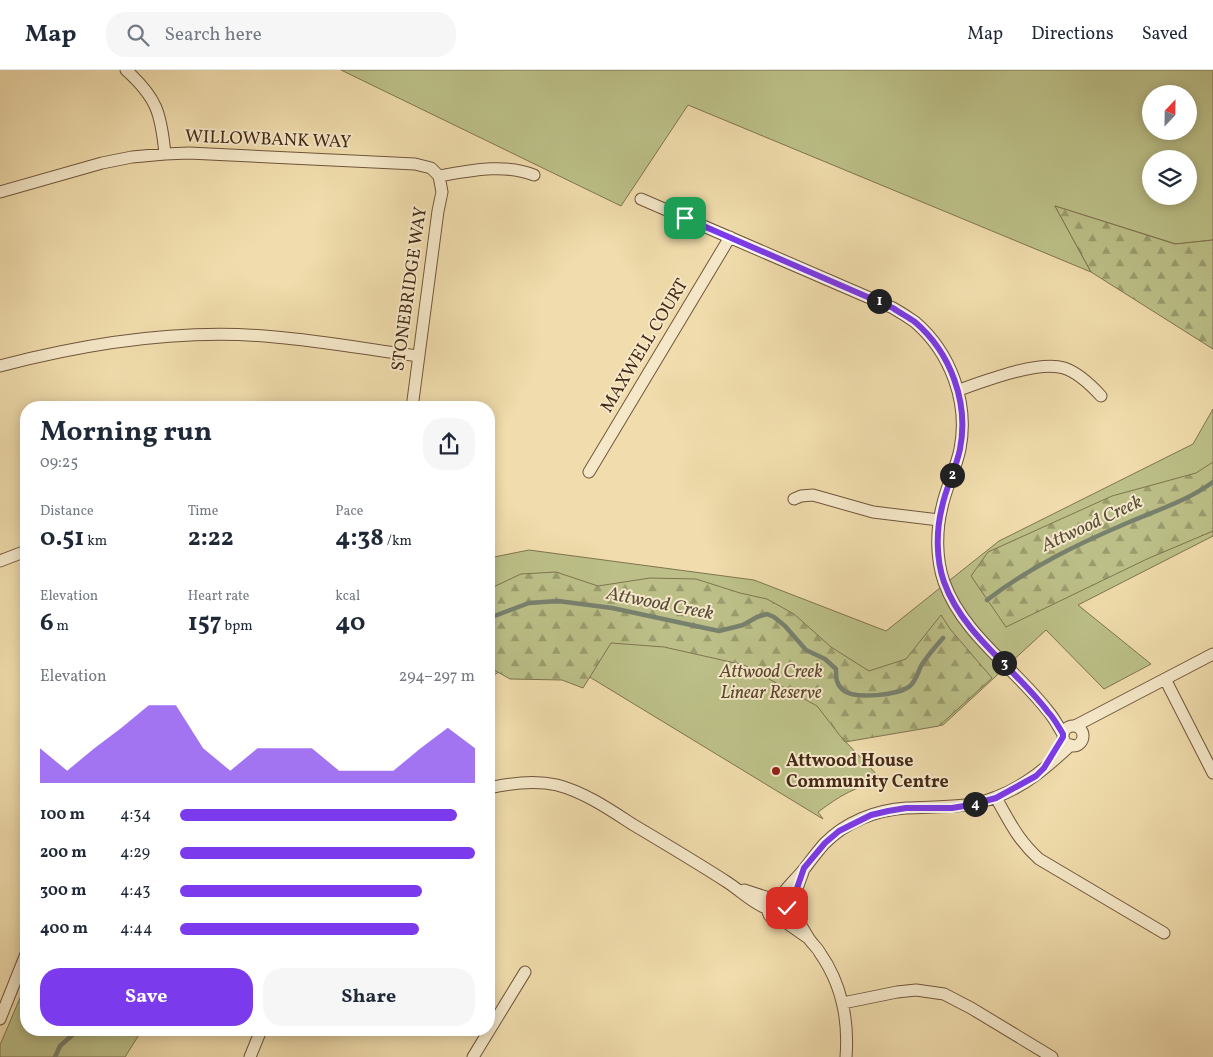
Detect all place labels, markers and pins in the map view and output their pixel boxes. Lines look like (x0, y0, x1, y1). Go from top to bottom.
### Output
pin (664, 197, 706, 239)
pin: 1 (866, 288, 892, 314)
pin: 2 (940, 462, 964, 488)
pin: 3 (992, 650, 1016, 676)
place label: Attwood House Community Centre (786, 749, 949, 795)
marker: Attwood House Community Centre (770, 765, 782, 777)
pin: 4 (962, 792, 988, 816)
pin (766, 887, 808, 929)

